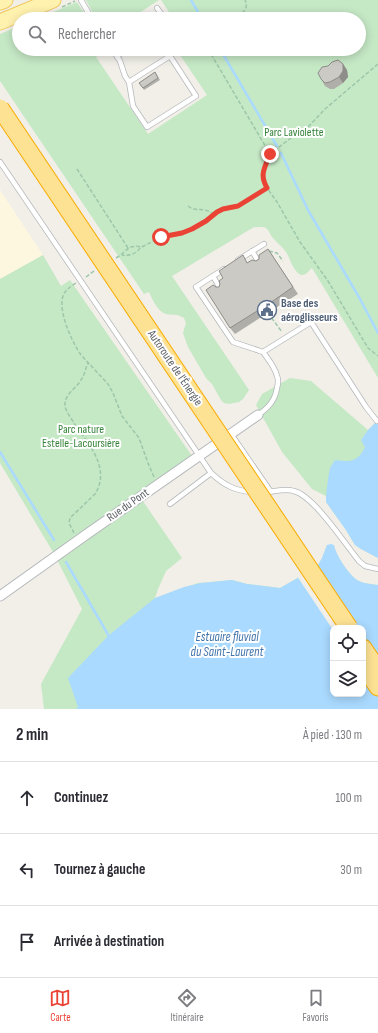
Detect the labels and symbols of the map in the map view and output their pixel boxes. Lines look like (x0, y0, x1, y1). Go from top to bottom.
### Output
park label: Parc Laviolette (264, 125, 324, 140)
route end (261, 145, 279, 163)
route start (152, 228, 170, 246)
place label: Base des aéroglisseurs (281, 296, 338, 325)
public building icon: Base des aéroglisseurs (256, 299, 278, 321)
street label: Autoroute de l'Énergie (144, 327, 206, 409)
park label: Parc nature Estelle-Lacoursière (42, 422, 120, 451)
street label: Rue du Pont (104, 485, 152, 525)
water label: Estuaire fluvial du Saint-Laurent (191, 629, 265, 660)

